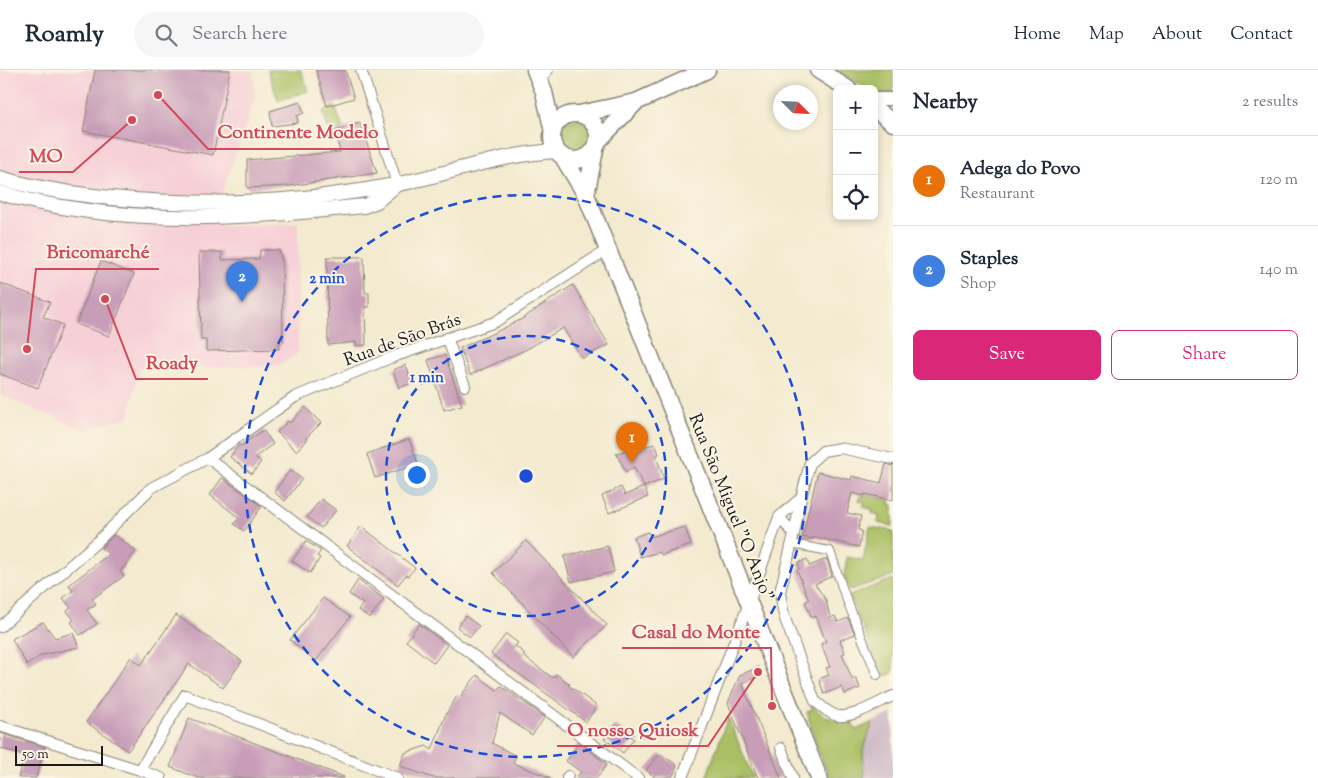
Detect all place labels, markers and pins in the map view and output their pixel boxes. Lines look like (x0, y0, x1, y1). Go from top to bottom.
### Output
callout: Continente Modelo (208, 115, 389, 149)
callout: MO (19, 138, 73, 172)
callout: Bricomarché (36, 235, 159, 269)
pin: 2 (226, 261, 258, 302)
callout: Roady (136, 345, 208, 379)
pin: 1 (616, 422, 648, 463)
centre of rings (517, 467, 535, 485)
callout: Casal do Monte (622, 614, 771, 648)
callout: O nosso Quiosk (557, 712, 708, 746)

